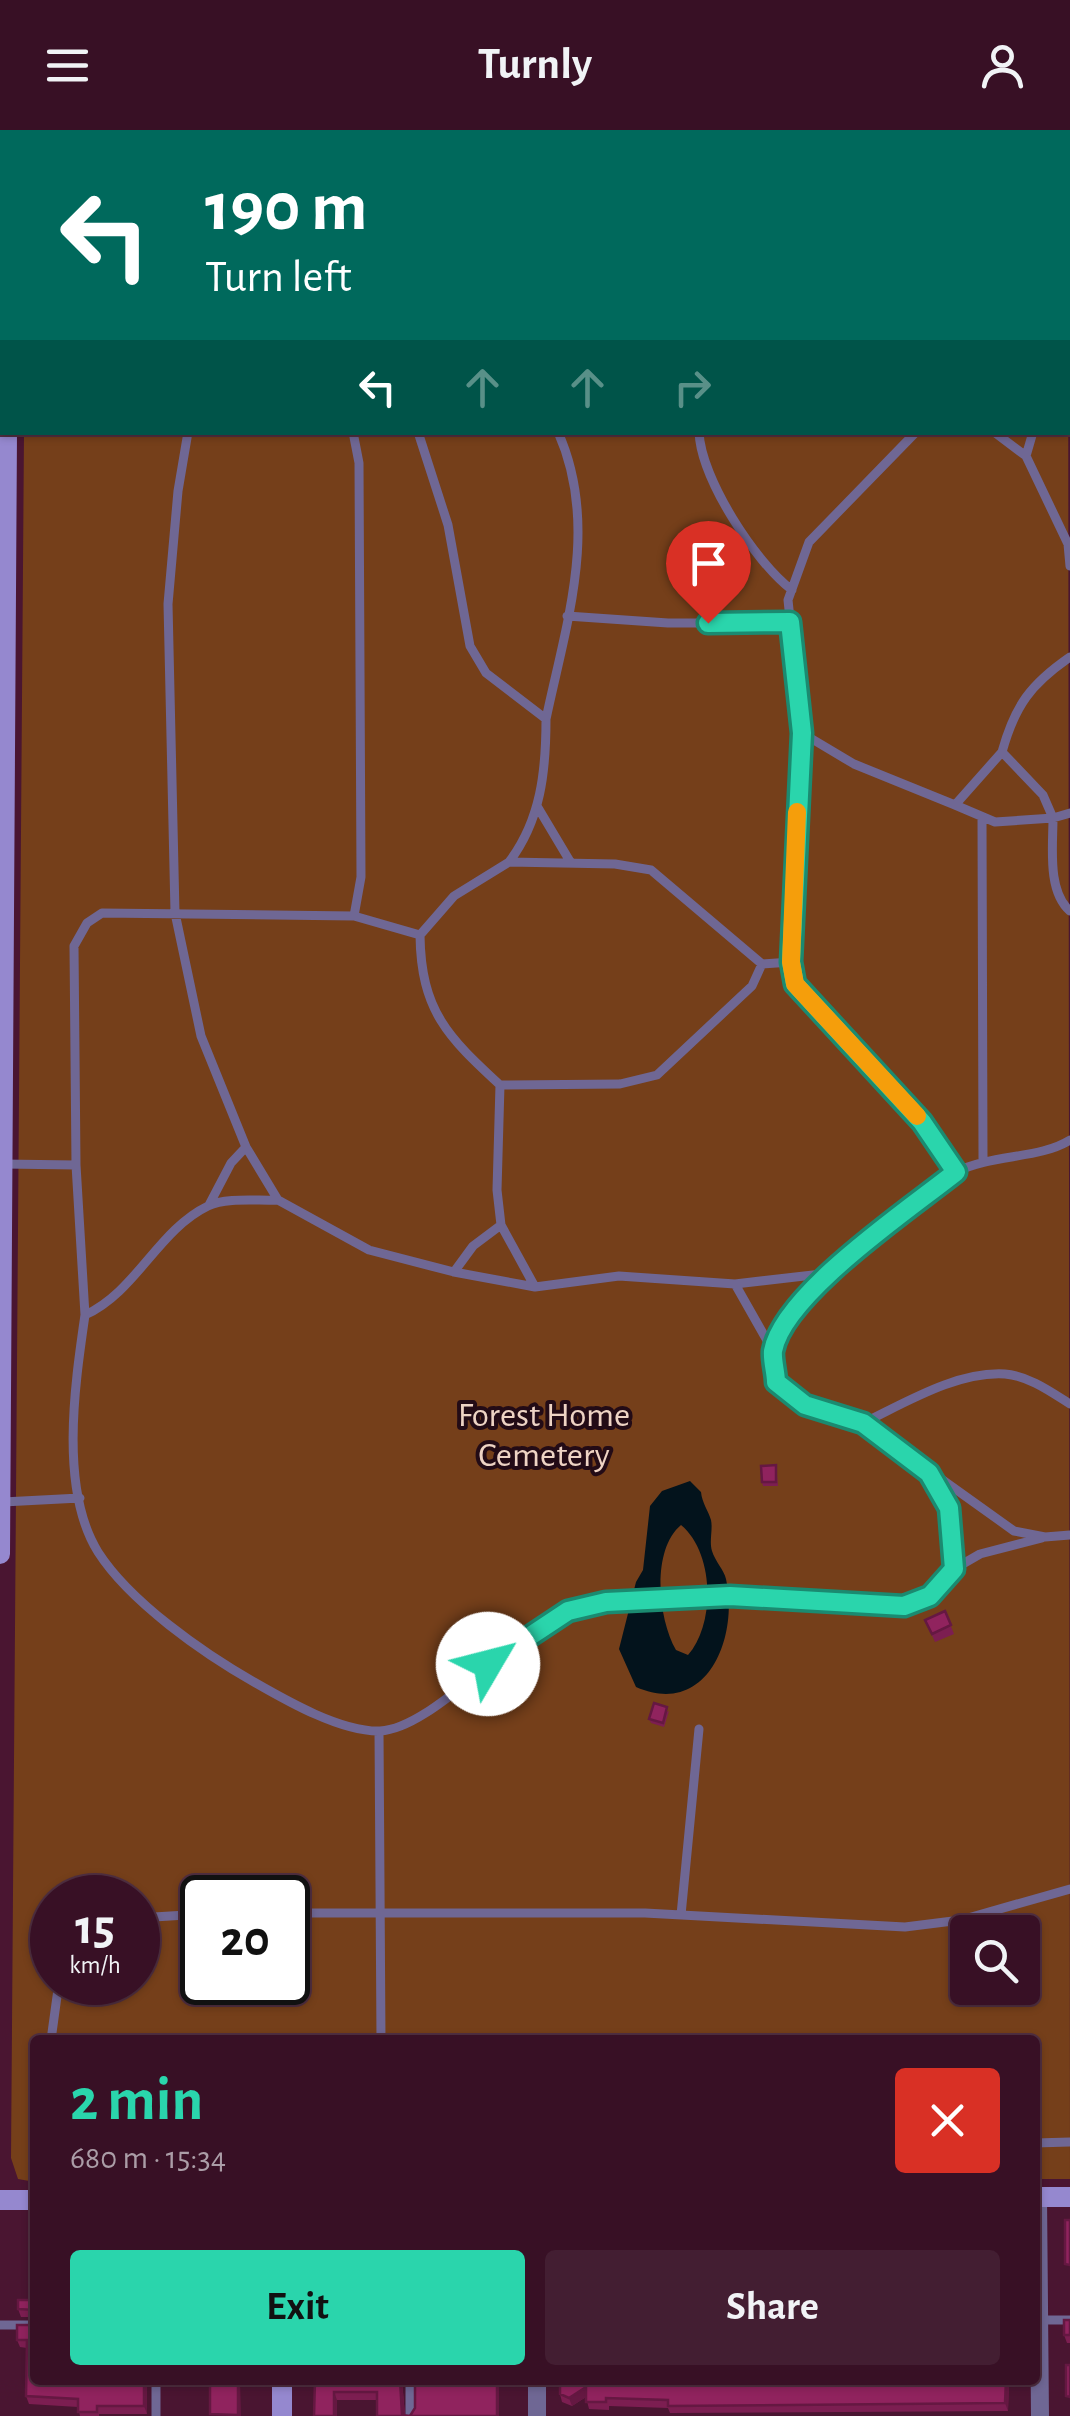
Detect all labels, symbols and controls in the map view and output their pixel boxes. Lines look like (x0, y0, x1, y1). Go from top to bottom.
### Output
icon: menu (40, 38, 95, 93)
icon: person (975, 38, 1030, 93)
text: Turnly (478, 42, 592, 87)
icon: left (40, 170, 170, 300)
text: 190 m (205, 173, 368, 243)
text: Turn left (205, 255, 352, 300)
icon: left (350, 360, 405, 415)
icon: ahead (455, 360, 510, 415)
icon: ahead (560, 360, 615, 415)
icon: right (665, 360, 720, 415)
pin (666, 521, 751, 624)
icon: arrive (681, 536, 736, 591)
park label: Forest Home Cemetery (458, 1398, 630, 1473)
position arrow (436, 1612, 540, 1716)
speed limit sign: 20 (180, 1875, 310, 2005)
text: 15 (75, 1903, 115, 1953)
map controls (950, 1915, 1040, 2005)
button: search (950, 1915, 1040, 2005)
text: km/h (69, 1953, 121, 1978)
button: close (895, 2068, 1000, 2173)
text: 2 min (70, 2071, 203, 2131)
text: 680 m · 15:34 (70, 2142, 226, 2174)
button: Exit (70, 2250, 525, 2365)
button: Share (545, 2250, 1000, 2365)

